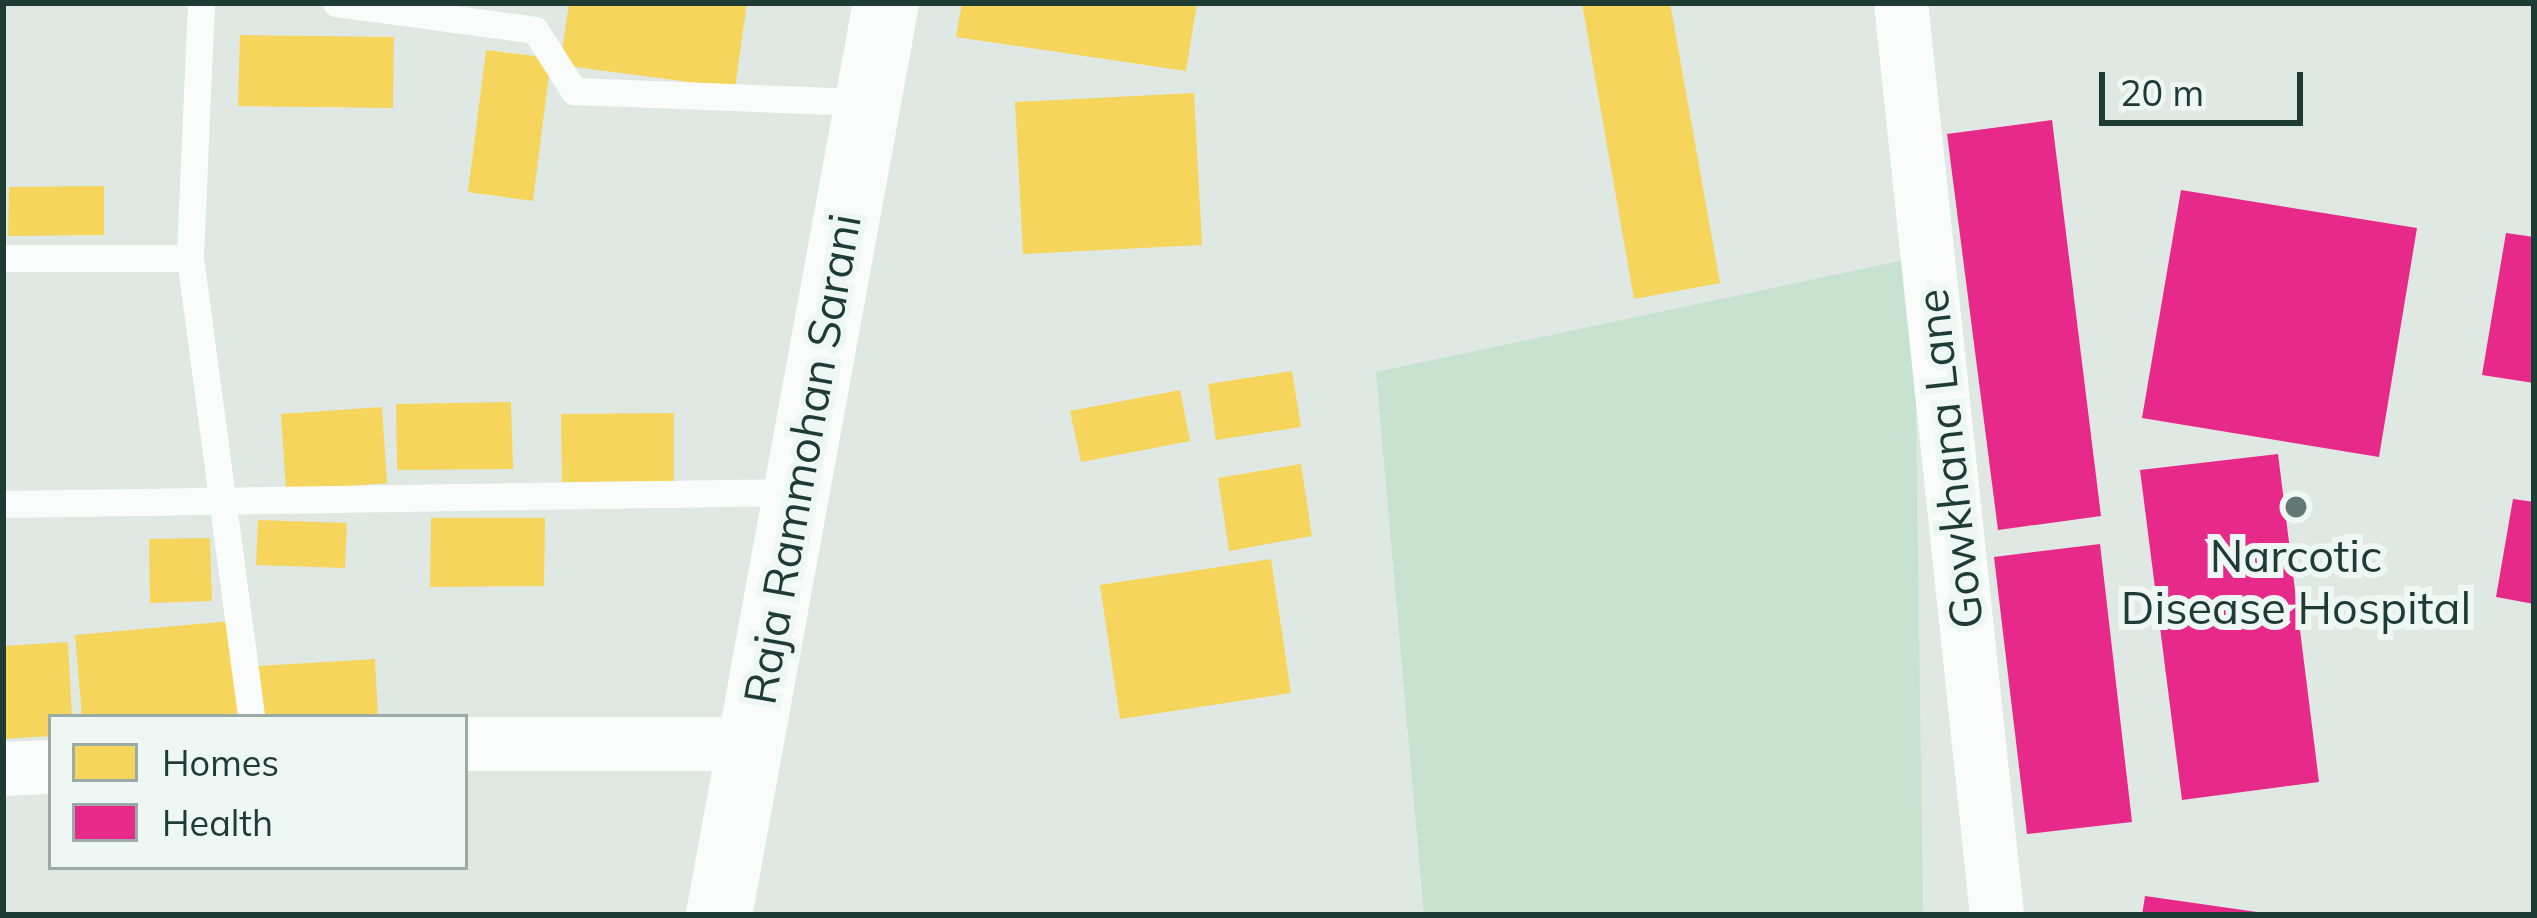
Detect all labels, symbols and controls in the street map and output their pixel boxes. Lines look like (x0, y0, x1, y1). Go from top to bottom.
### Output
scale bar (2105, 48, 2309, 122)
text: 20 m (2120, 70, 2204, 115)
street label: Raja Rammohan Sarani (732, 210, 872, 708)
street label: Gowkhana Lane (1904, 286, 1994, 632)
marker: Narcotic Disease Hospital (2280, 491, 2312, 523)
place label: Narcotic Disease Hospital (2121, 529, 2471, 635)
legend (48, 714, 468, 870)
text: Homes (162, 740, 279, 785)
text: Health (162, 800, 273, 845)

